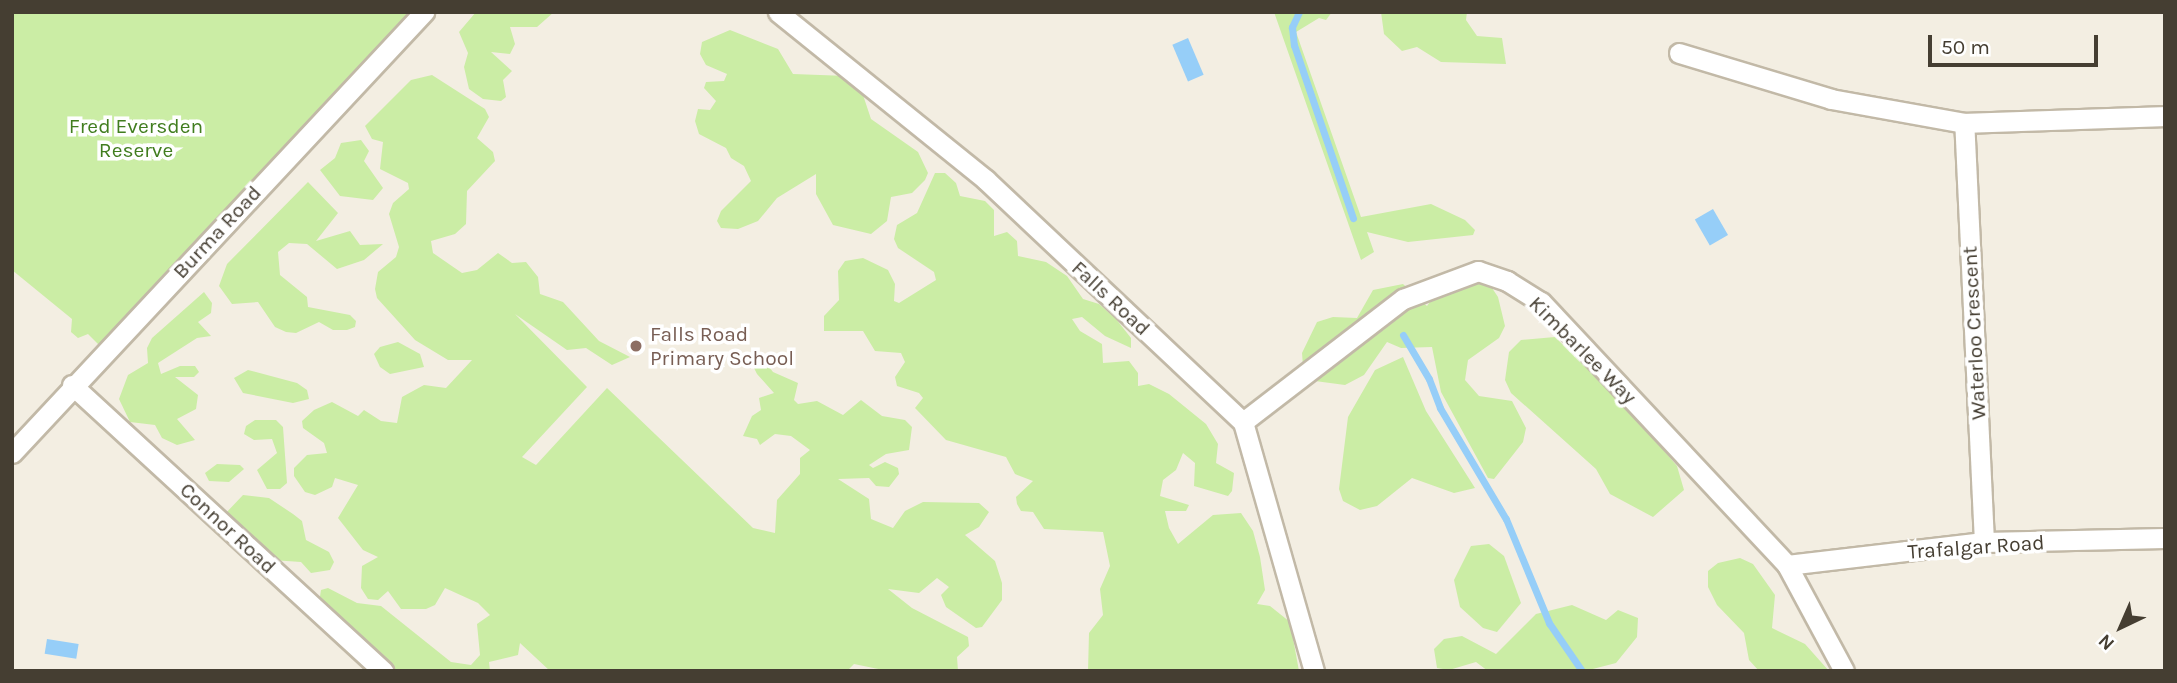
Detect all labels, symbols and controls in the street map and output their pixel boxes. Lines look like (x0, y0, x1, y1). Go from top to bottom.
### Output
scale bar (1932, 21, 2102, 65)
text: 50 m (1941, 35, 1990, 59)
park label: Fred Eversden Reserve (69, 113, 203, 163)
street label: Burma Road (168, 180, 266, 284)
street label: Waterloo Crescent (1957, 245, 1991, 421)
street label: Falls Road (1067, 255, 1155, 341)
street label: Kimbarlee Way (1524, 291, 1642, 409)
place label: Falls Road Primary School (650, 321, 794, 371)
marker: Falls Road Primary School (628, 338, 644, 354)
street label: Connor Road (175, 477, 281, 579)
street label: Trafalgar Road (1907, 530, 2045, 564)
north arrow (2086, 592, 2156, 662)
text: N (2094, 629, 2119, 655)

